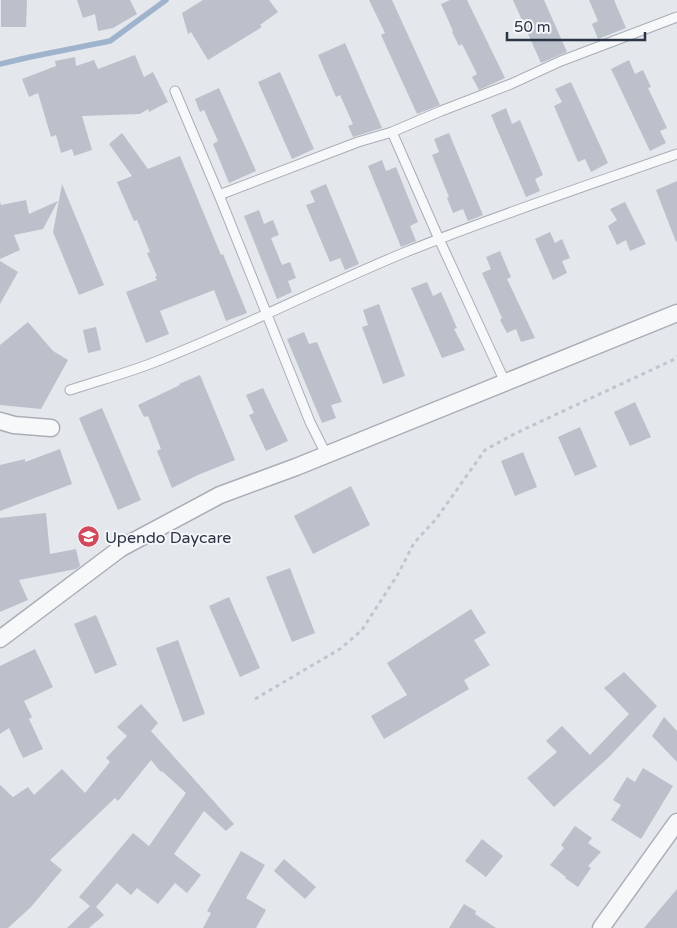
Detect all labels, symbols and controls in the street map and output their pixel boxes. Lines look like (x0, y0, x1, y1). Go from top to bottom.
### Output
scale bar (507, 10, 644, 42)
text: 50 m (514, 18, 551, 36)
school or university icon: Upendo Daycare (77, 525, 101, 549)
place label: Upendo Daycare (105, 528, 231, 548)

